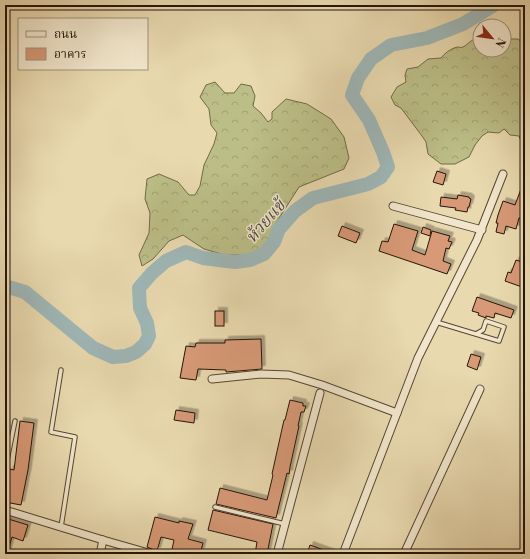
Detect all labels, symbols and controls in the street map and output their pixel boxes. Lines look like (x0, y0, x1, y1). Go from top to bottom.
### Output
legend (18, 18, 148, 70)
north arrow (472, 18, 512, 58)
text: ถนน (54, 27, 77, 42)
text: N (491, 35, 508, 50)
text: อาคาร (54, 47, 86, 62)
water label: ห้วยแข้ (241, 193, 293, 248)

